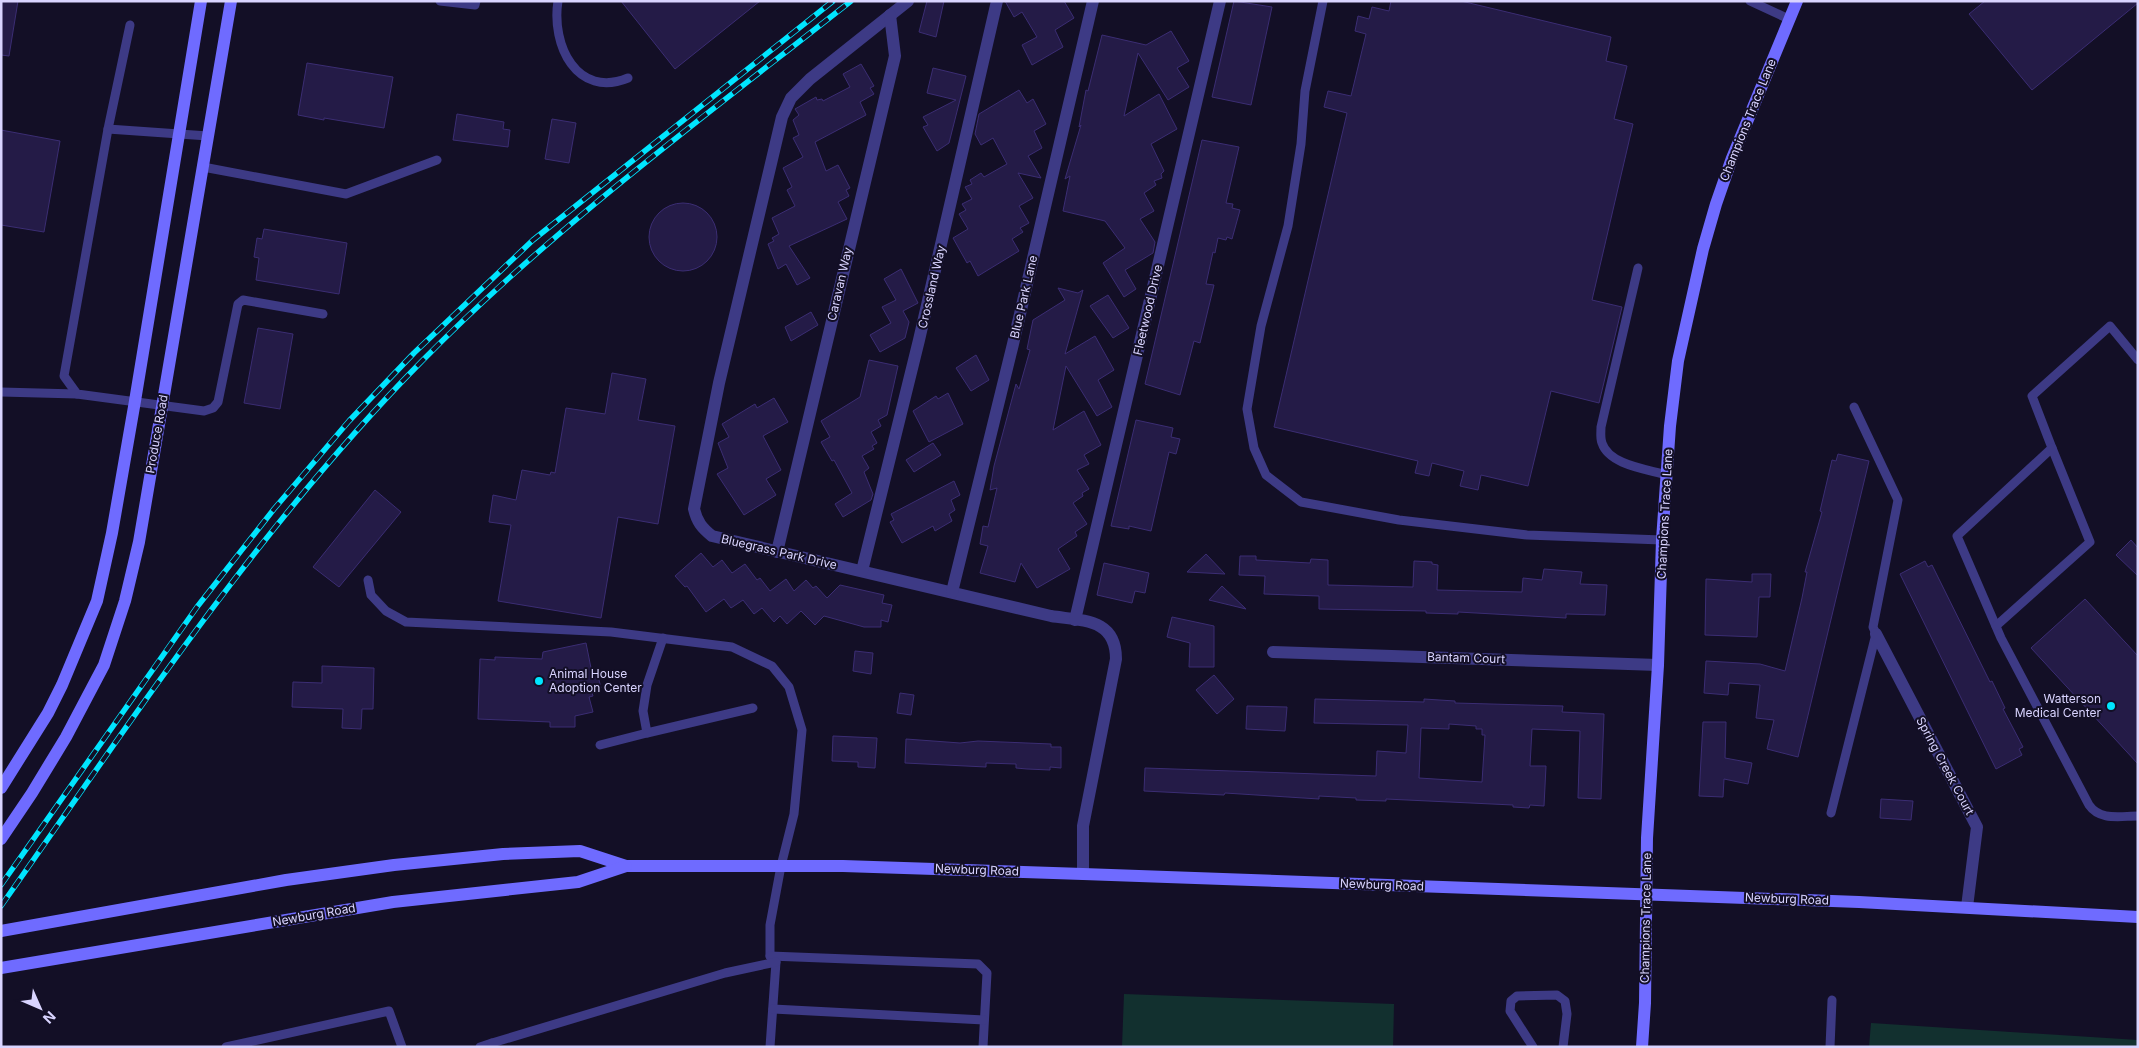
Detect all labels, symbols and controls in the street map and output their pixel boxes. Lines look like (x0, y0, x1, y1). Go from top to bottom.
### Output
street label: Champions Trace Lane (1716, 56, 1779, 183)
street label: Crossland Way (915, 244, 948, 330)
street label: Caravan Way (824, 245, 855, 322)
street label: Blue Park Lane (1007, 254, 1040, 340)
street label: Fleetwood Drive (1130, 263, 1165, 357)
street label: Produce Road (142, 393, 171, 475)
street label: Champions Trace Lane (1654, 448, 1675, 580)
street label: Bluegrass Park Drive (720, 531, 838, 572)
street label: Bantam Court (1427, 649, 1505, 666)
place label: Animal House Adoption Center (549, 666, 642, 695)
marker: Animal House Adoption Center (533, 675, 545, 687)
place label: Watterson Medical Center (2015, 691, 2101, 720)
marker: Watterson Medical Center (2105, 700, 2117, 712)
street label: Spring Creek Court (1913, 714, 1978, 818)
street label: Champions Trace Lane (1637, 853, 1654, 983)
street label: Newburg Road (935, 861, 1019, 878)
street label: Newburg Road (1340, 876, 1424, 893)
street label: Newburg Road (1745, 890, 1829, 907)
street label: Newburg Road (271, 900, 357, 929)
north arrow (15, 983, 65, 1033)
text: N (40, 1008, 59, 1027)

